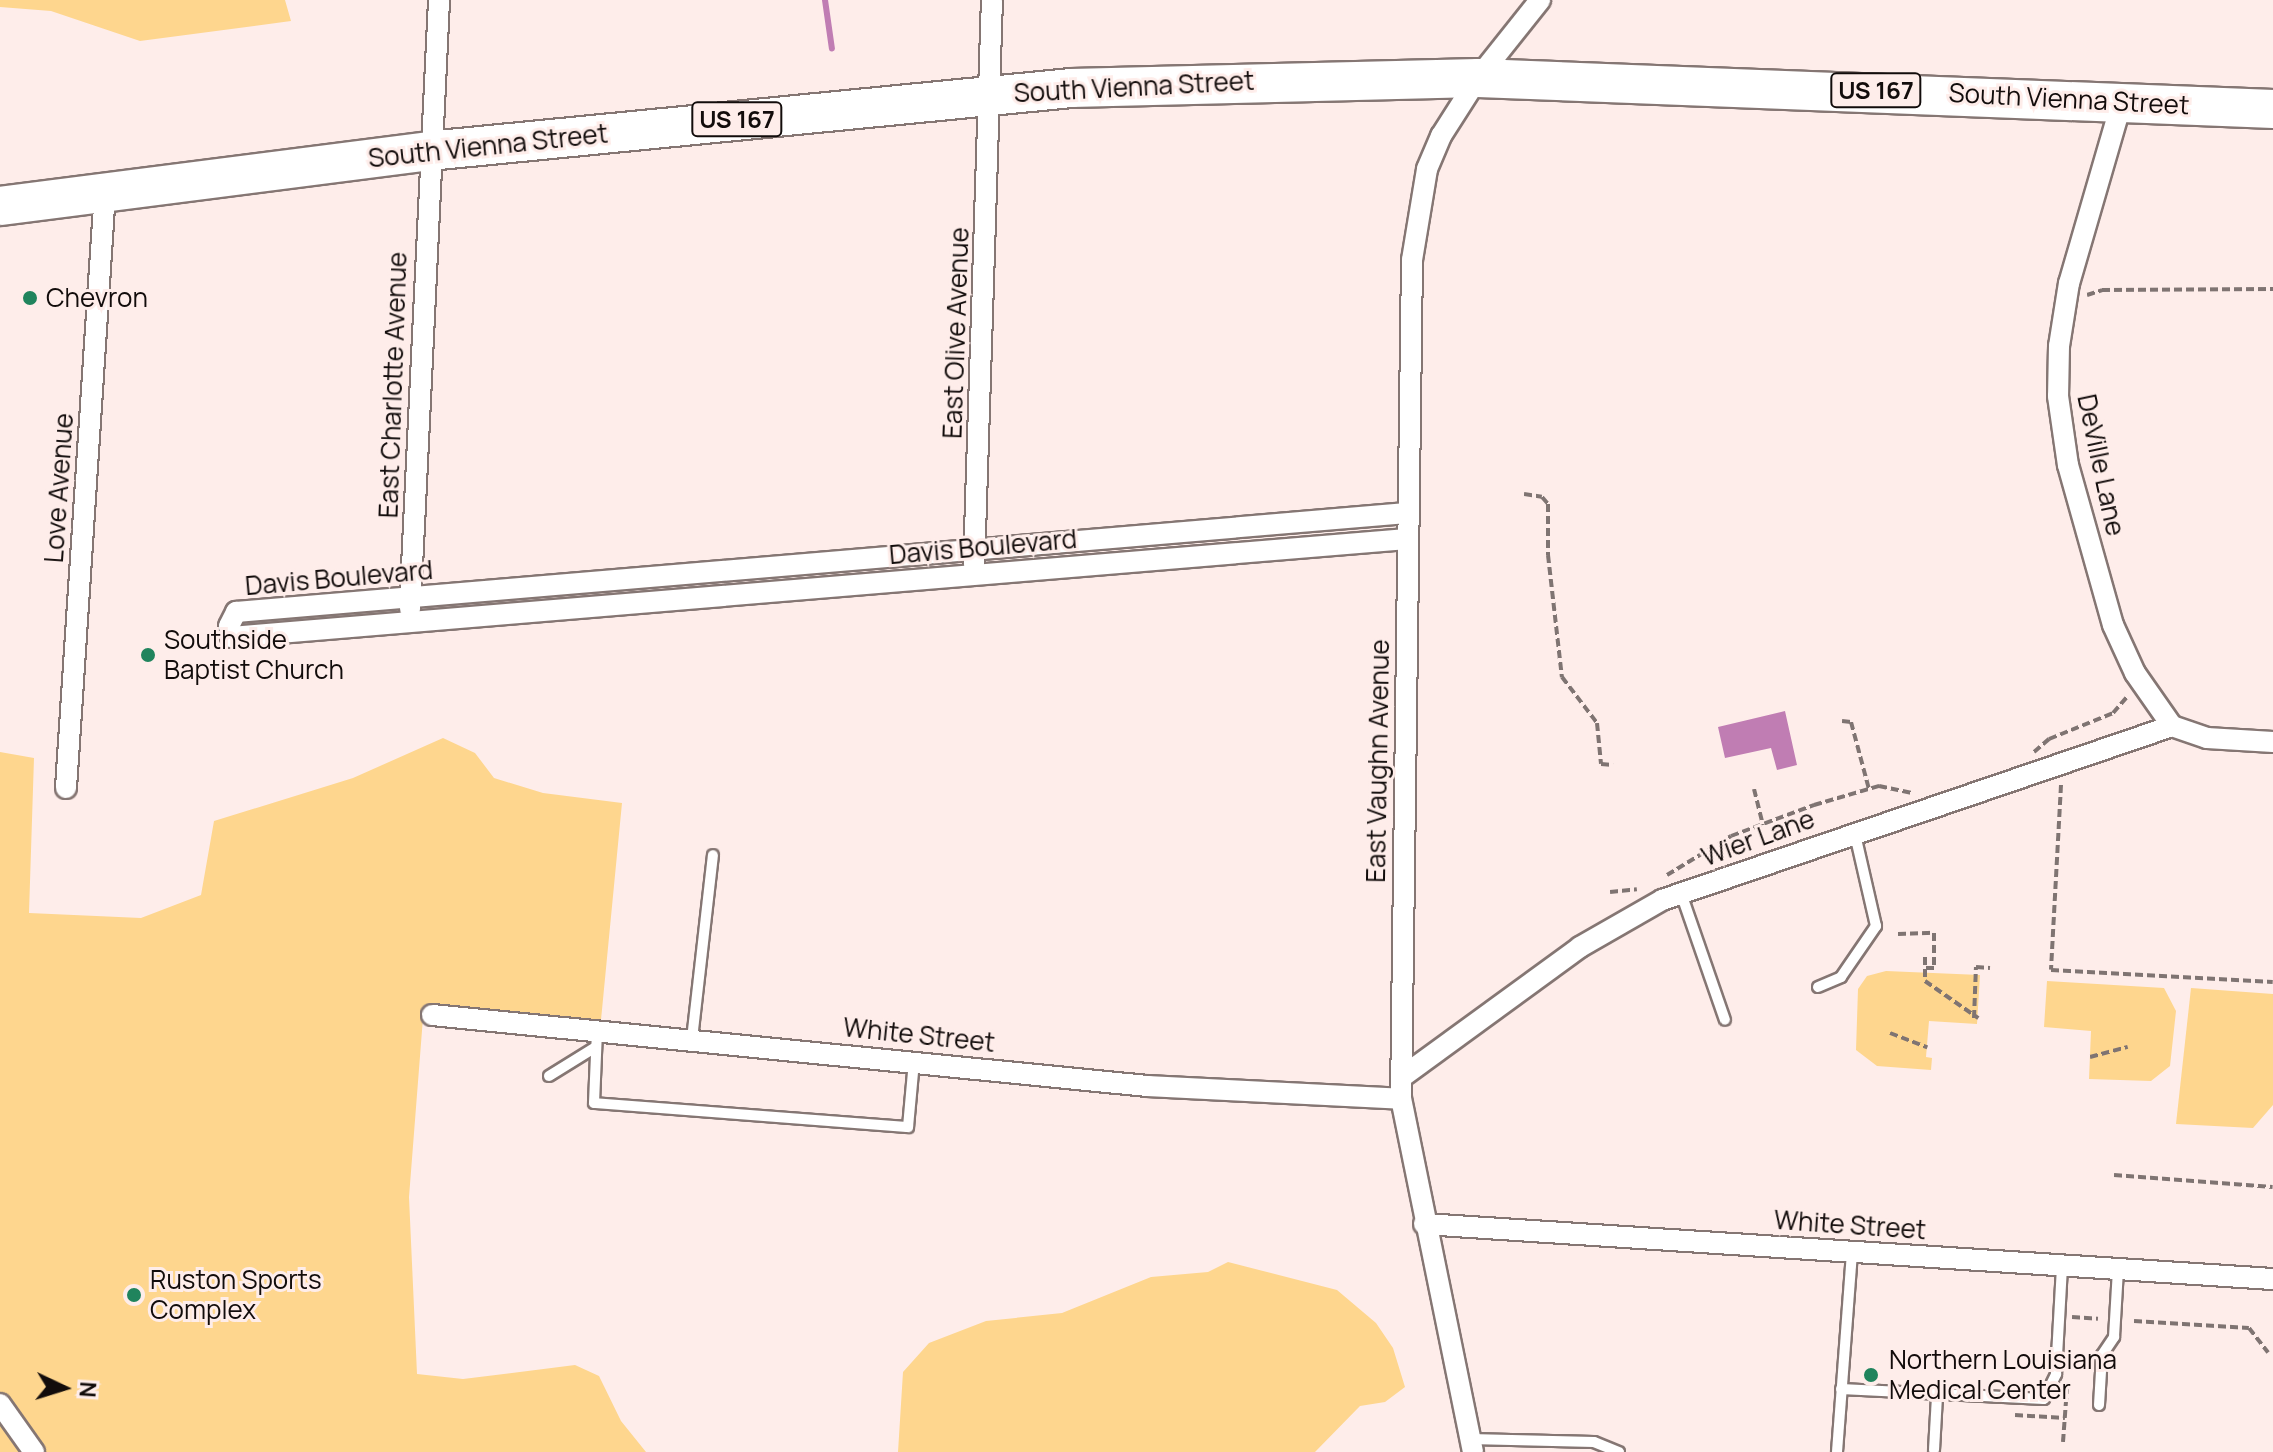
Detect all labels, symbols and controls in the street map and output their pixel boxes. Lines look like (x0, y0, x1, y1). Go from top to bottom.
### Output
street label: South Vienna Street (1013, 65, 1255, 109)
road number: US 167 (1830, 70, 1922, 110)
street label: South Vienna Street (1948, 77, 2190, 121)
road number: US 167 (691, 99, 783, 139)
street label: South Vienna Street (367, 118, 609, 174)
street label: East Olive Avenue (937, 227, 975, 439)
street label: East Charlotte Avenue (373, 251, 413, 519)
place label: Chevron (46, 282, 148, 314)
marker: Chevron (21, 289, 39, 307)
street label: DeVille Lane (2071, 391, 2131, 539)
street label: Love Avenue (38, 412, 80, 564)
street label: Davis Boulevard (888, 523, 1078, 571)
street label: Davis Boulevard (244, 554, 434, 602)
place label: Southside Baptist Church (164, 624, 344, 686)
street label: East Vaughn Avenue (1360, 639, 1396, 883)
marker: Southside Baptist Church (139, 646, 157, 664)
street label: Wier Lane (1697, 803, 1819, 873)
street label: White Street (842, 1012, 996, 1058)
street label: White Street (1773, 1204, 1927, 1246)
place label: Ruston Sports Complex (150, 1264, 322, 1326)
marker: Ruston Sports Complex (125, 1286, 143, 1304)
place label: Northern Louisiana Medical Center (1889, 1344, 2117, 1406)
north arrow (24, 1348, 104, 1428)
marker: Northern Louisiana Medical Center (1860, 1364, 1882, 1386)
text: N (72, 1381, 103, 1399)

